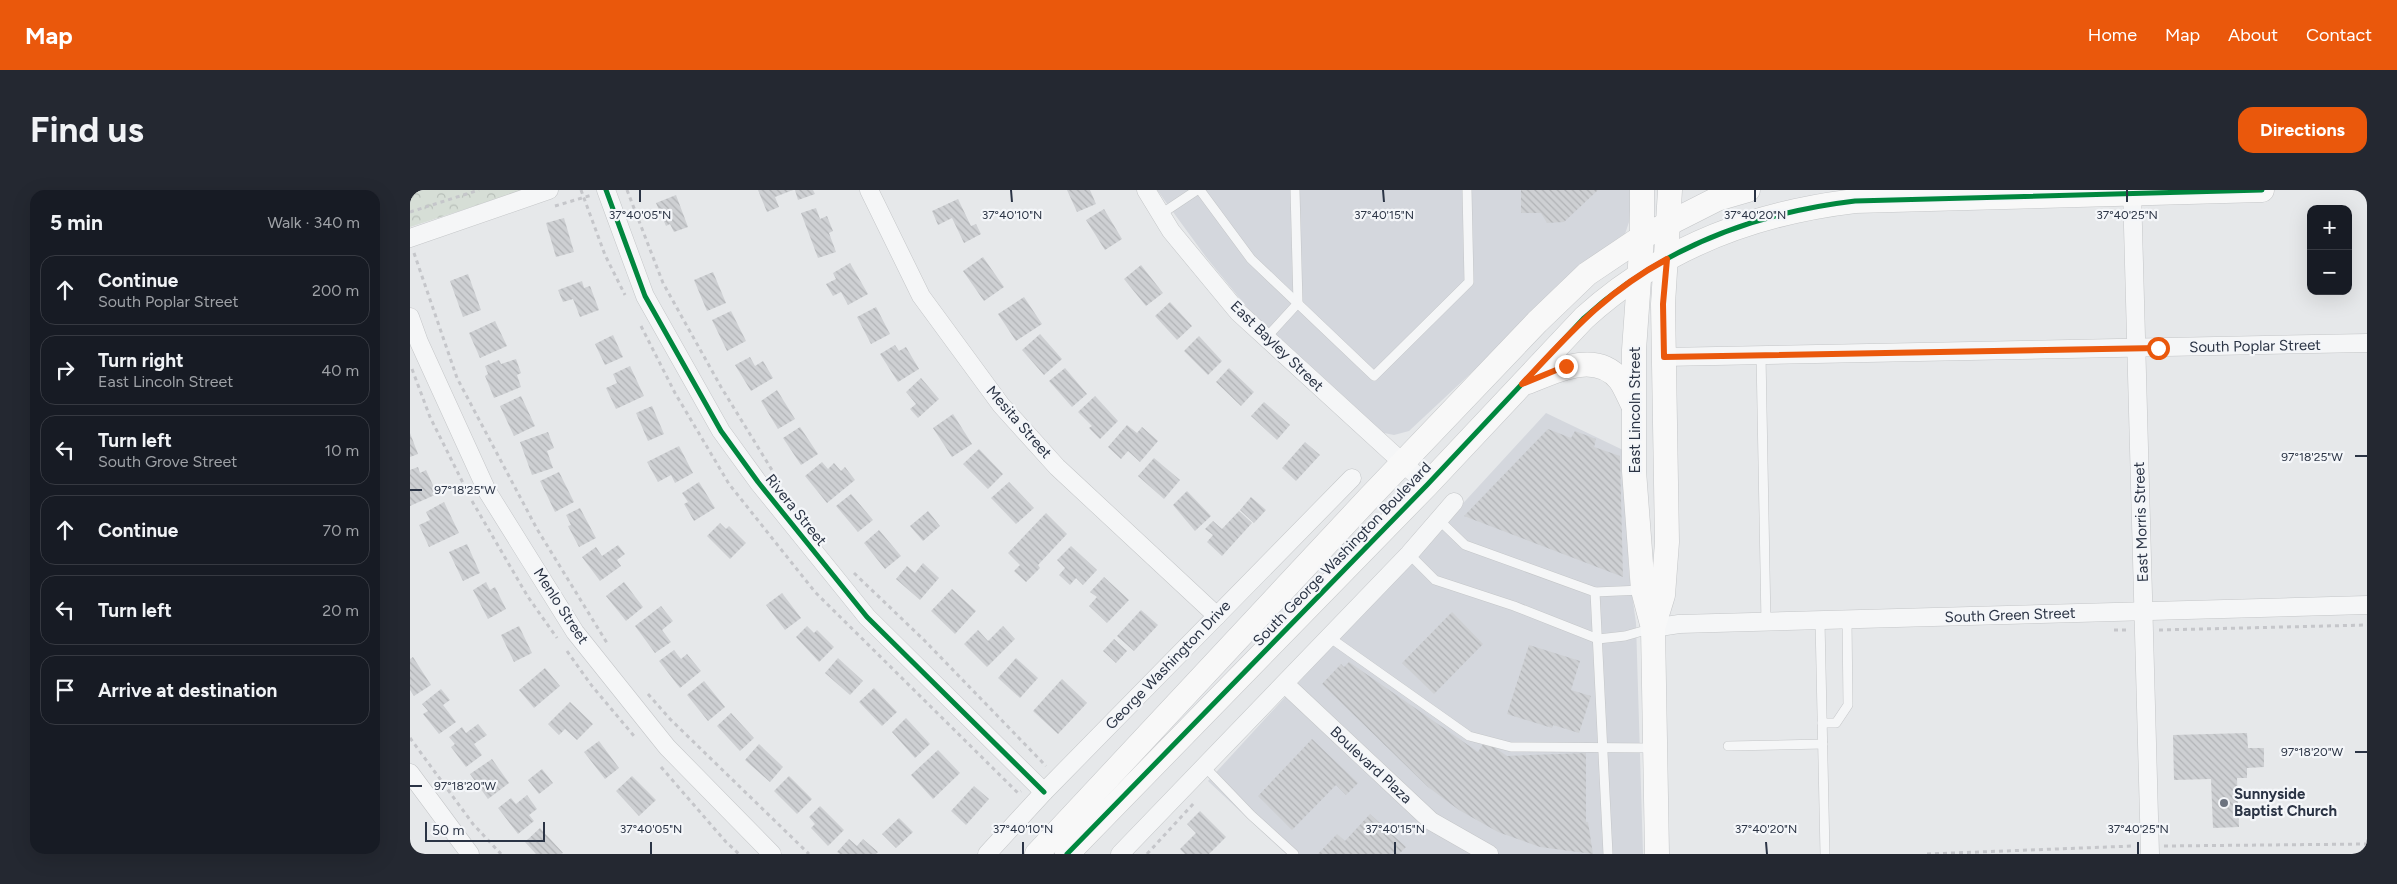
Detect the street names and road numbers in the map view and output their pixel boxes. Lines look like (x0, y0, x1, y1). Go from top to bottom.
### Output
street label: East Bayley Street (1227, 297, 1328, 395)
street label: South Poplar Street (2189, 336, 2321, 356)
street label: East Lincoln Street (1626, 346, 1644, 473)
street label: Mesita Street (983, 382, 1056, 462)
street label: South George Washington Boulevard (1249, 458, 1435, 650)
street label: East Morris Street (2130, 461, 2152, 583)
street label: Rivera Street (762, 470, 831, 550)
street label: Menlo Street (530, 565, 592, 648)
street label: George Washington Drive (1102, 597, 1234, 733)
street label: South Green Street (1944, 604, 2076, 626)
street label: Boulevard Plaza (1326, 723, 1416, 807)

